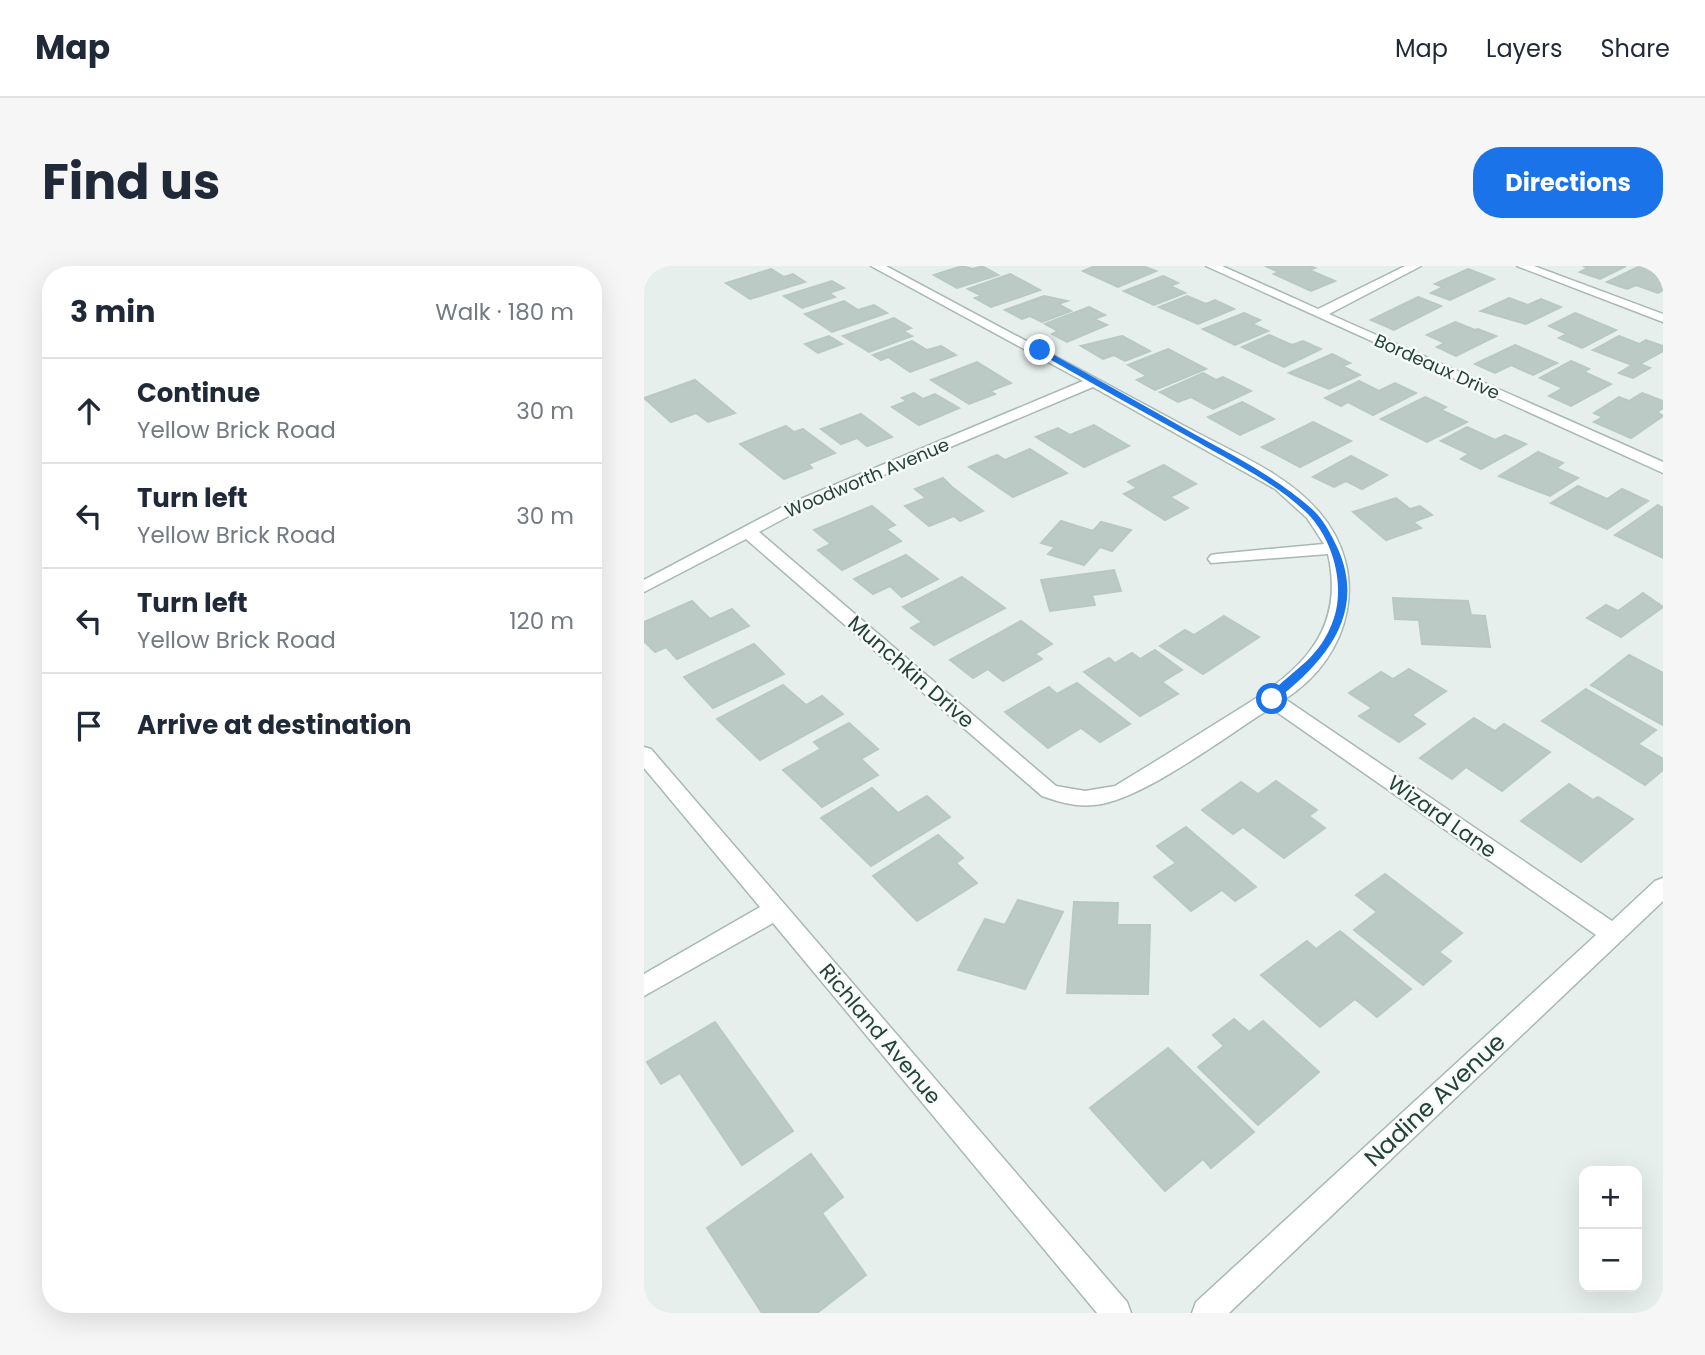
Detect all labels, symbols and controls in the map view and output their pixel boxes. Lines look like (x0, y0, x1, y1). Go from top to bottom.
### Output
text: Map (35, 24, 110, 71)
text: Map (1395, 32, 1448, 65)
text: Layers (1486, 32, 1562, 65)
text: Share (1600, 32, 1670, 65)
button: Directions (1473, 147, 1663, 218)
text: Find us (42, 148, 220, 216)
text: 3 min (70, 290, 155, 333)
text: Walk · 180 m (435, 296, 574, 328)
street label: Bordeaux Drive (1371, 328, 1504, 405)
route end (1024, 334, 1055, 365)
text: Continue (137, 375, 260, 411)
icon: ahead (70, 392, 108, 430)
text: 30 m (516, 395, 574, 427)
text: Yellow Brick Road (137, 414, 336, 446)
street label: Woodworth Avenue (781, 432, 953, 523)
text: Turn left (137, 480, 248, 516)
icon: left (70, 497, 108, 535)
text: 30 m (516, 500, 574, 532)
text: Yellow Brick Road (137, 519, 336, 551)
text: Turn left (137, 585, 248, 621)
icon: left (70, 602, 108, 640)
text: 120 m (509, 605, 574, 637)
street label: Munchkin Drive (842, 609, 981, 735)
text: Yellow Brick Road (137, 624, 336, 656)
route start (1256, 683, 1287, 714)
icon: arrive (70, 707, 108, 745)
text: Arrive at destination (137, 707, 412, 743)
street label: Wizard Lane (1382, 768, 1503, 865)
street label: Richland Avenue (813, 957, 948, 1110)
street label: Nadine Avenue (1357, 1026, 1512, 1174)
map controls (1579, 1166, 1642, 1292)
button: + (1579, 1166, 1642, 1229)
button: − (1579, 1229, 1642, 1292)

